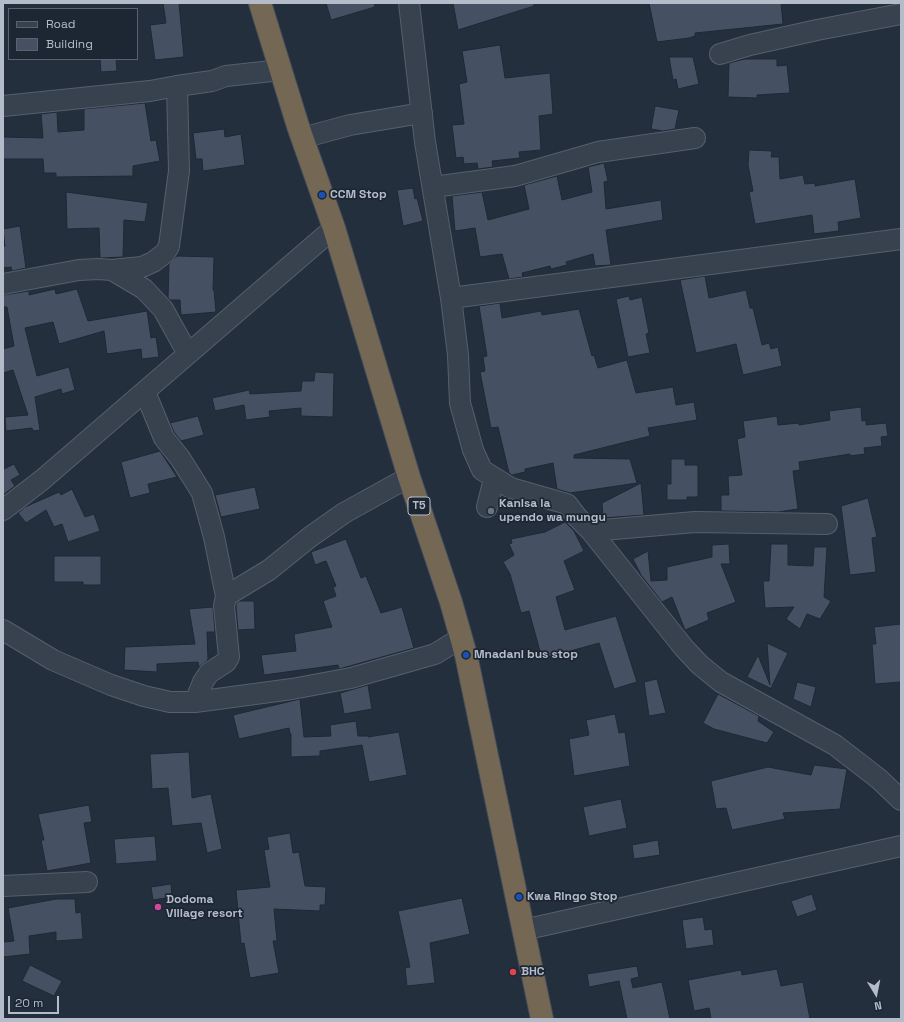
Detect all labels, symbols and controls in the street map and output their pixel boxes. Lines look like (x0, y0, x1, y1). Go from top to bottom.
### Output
legend (8, 8, 138, 60)
text: Road (46, 16, 75, 32)
text: Building (46, 36, 93, 52)
place label: CCM Stop (330, 188, 387, 202)
marker: CCM Stop (317, 190, 327, 200)
road number: T5 (408, 497, 430, 515)
place label: Kanisa la upendo wa mungu (499, 497, 606, 525)
marker: Kanisa la upendo wa mungu (486, 506, 496, 516)
place label: Mnadani bus stop (474, 648, 578, 662)
marker: Mnadani bus stop (461, 650, 471, 660)
place label: Kwa Ringo Stop (527, 890, 618, 904)
marker: Kwa Ringo Stop (514, 892, 524, 902)
place label: Dodoma Village resort (166, 893, 243, 921)
marker: Dodoma Village resort (153, 902, 163, 912)
place label: BHC (521, 965, 545, 979)
marker: BHC (508, 967, 518, 977)
north arrow (856, 974, 896, 1014)
scale bar (10, 988, 61, 1014)
text: 20 m (15, 995, 43, 1011)
text: N (873, 998, 883, 1013)

